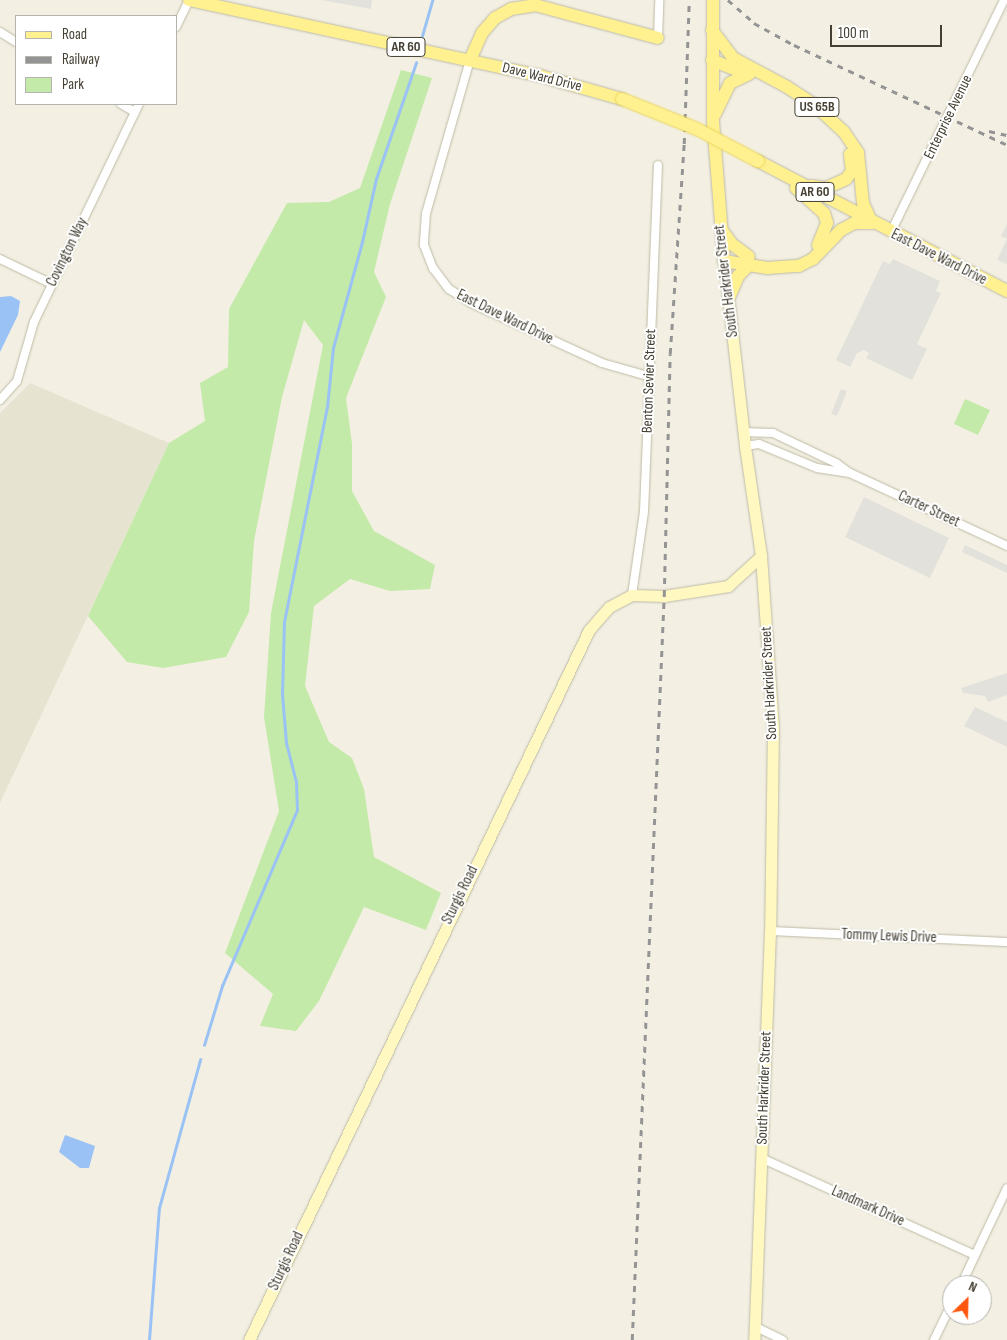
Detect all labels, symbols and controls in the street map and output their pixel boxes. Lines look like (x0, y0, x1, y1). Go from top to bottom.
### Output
legend (15, 15, 178, 105)
scale bar (832, 15, 944, 47)
text: 100 m (838, 24, 869, 43)
text: Road (62, 25, 87, 44)
road number: AR 60 (386, 36, 426, 58)
text: Railway (62, 50, 100, 69)
street label: Dave Ward Drive (500, 58, 584, 96)
street label: Enterprise Avenue (920, 72, 976, 162)
text: Park (62, 75, 84, 94)
road number: US 65B (793, 95, 841, 118)
road number: AR 60 (795, 180, 835, 203)
street label: Covington Way (43, 215, 91, 289)
street label: South Harkrider Street (710, 224, 742, 338)
street label: East Dave Ward Drive (888, 225, 990, 289)
street label: East Dave Ward Drive (454, 286, 556, 348)
street label: Benton Sevier Street (638, 329, 660, 433)
street label: Carter Street (895, 487, 963, 531)
street label: South Harkrider Street (757, 626, 781, 740)
street label: Sturgis Road (438, 863, 482, 927)
street label: Tommy Lewis Drive (841, 925, 937, 947)
street label: South Harkrider Street (753, 1031, 775, 1145)
street label: Landmark Drive (829, 1182, 907, 1230)
street label: Sturgis Road (265, 1229, 307, 1293)
north arrow (942, 1275, 992, 1325)
text: N (966, 1277, 980, 1296)

